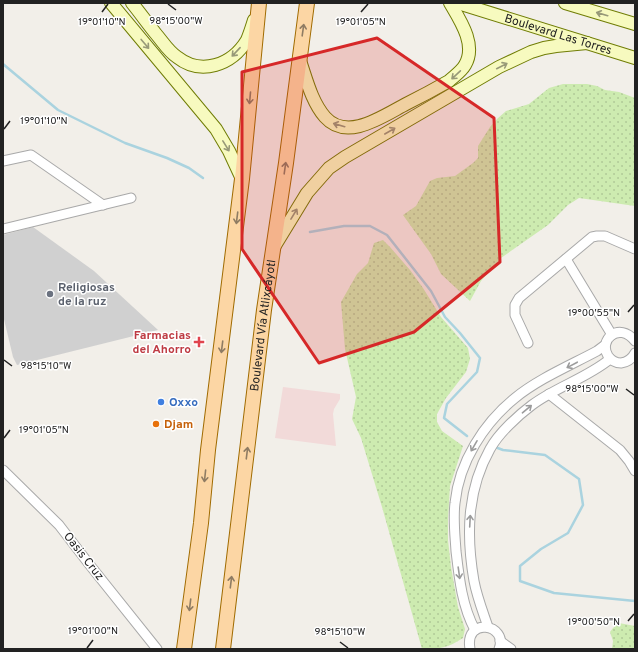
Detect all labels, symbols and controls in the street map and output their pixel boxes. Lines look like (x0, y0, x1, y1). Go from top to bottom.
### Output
one-way arrow (596, 10, 609, 17)
street label: Boulevard Las Torres (502, 11, 614, 59)
text: 98°15'00"W (149, 15, 203, 28)
text: 19°01'10"N (78, 16, 126, 29)
text: 19°01'05"N (336, 16, 386, 29)
one-way arrow (299, 24, 307, 37)
one-way arrow (140, 39, 149, 50)
one-way arrow (232, 47, 241, 57)
one-way arrow (496, 61, 508, 69)
one-way arrow (451, 70, 461, 80)
one-way arrow (246, 91, 254, 104)
text: 19°01'10"N (20, 115, 68, 128)
one-way arrow (333, 121, 346, 128)
one-way arrow (384, 126, 396, 134)
one-way arrow (222, 140, 230, 151)
one-way arrow (281, 162, 289, 175)
one-way arrow (290, 208, 298, 220)
one-way arrow (234, 211, 241, 224)
street label: Boulevard Vía Atlixcáyotl (247, 258, 280, 392)
place label: Religiosas de la ruz (58, 280, 115, 310)
marker: Religiosas de la ruz (45, 289, 55, 299)
text: 19°00'55"N (568, 307, 620, 320)
place label: Farmacias del Ahorro (133, 328, 191, 358)
marker: Farmacias del Ahorro (194, 337, 204, 347)
one-way arrow (218, 340, 225, 353)
text: 98°15'10"W (21, 360, 71, 373)
one-way arrow (566, 361, 578, 369)
text: 98°15'00"W (565, 383, 619, 396)
place label: Oxxo (169, 395, 198, 411)
marker: Oxxo (156, 397, 166, 407)
one-way arrow (522, 405, 532, 414)
place label: Djam (164, 417, 193, 433)
marker: Djam (151, 419, 161, 429)
text: 19°01'05"N (19, 424, 69, 437)
one-way arrow (469, 440, 477, 452)
one-way arrow (243, 447, 250, 460)
one-way arrow (202, 469, 209, 482)
one-way arrow (466, 515, 473, 528)
street label: Oasis Cruz (59, 529, 107, 584)
one-way arrow (455, 566, 463, 579)
one-way arrow (227, 576, 235, 589)
one-way arrow (186, 598, 194, 611)
text: 19°00'50"N (568, 616, 620, 629)
text: 19°01'00"N (68, 625, 118, 638)
text: 98°15'10"W (315, 626, 365, 639)

